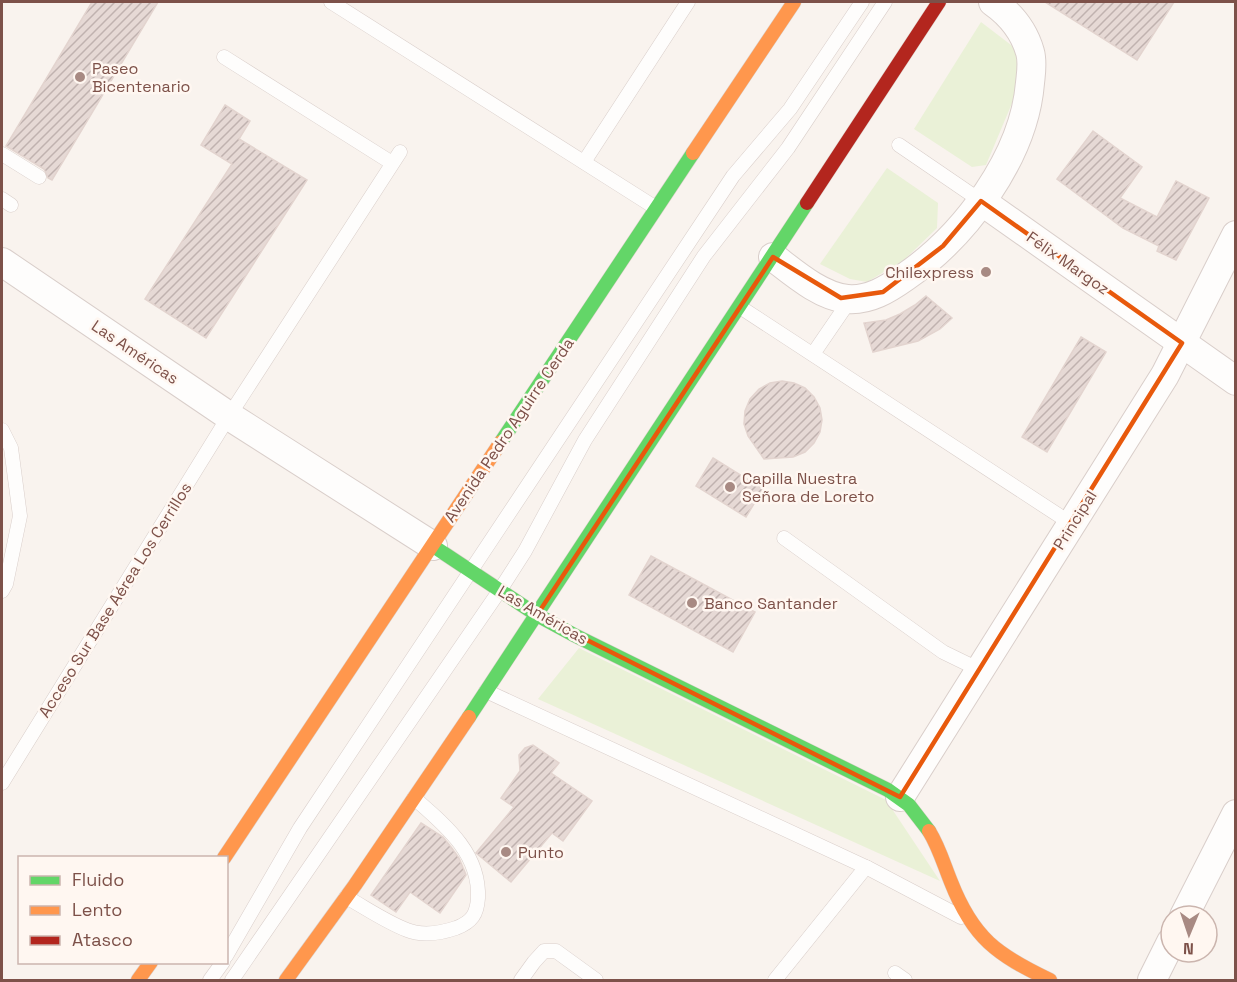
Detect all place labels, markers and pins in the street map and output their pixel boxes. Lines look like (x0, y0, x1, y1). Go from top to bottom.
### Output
place label: Paseo Bicentenario (92, 58, 191, 97)
marker: Paseo Bicentenario (73, 70, 87, 84)
place label: Chilexpress (885, 262, 974, 283)
marker: Chilexpress (979, 265, 993, 279)
place label: Capilla Nuestra Señora de Loreto (742, 468, 874, 507)
marker: Capilla Nuestra Señora de Loreto (723, 480, 737, 494)
place label: Banco Santander (704, 593, 838, 614)
marker: Banco Santander (685, 596, 699, 610)
place label: Punto (518, 842, 564, 863)
marker: Punto (499, 845, 513, 859)

